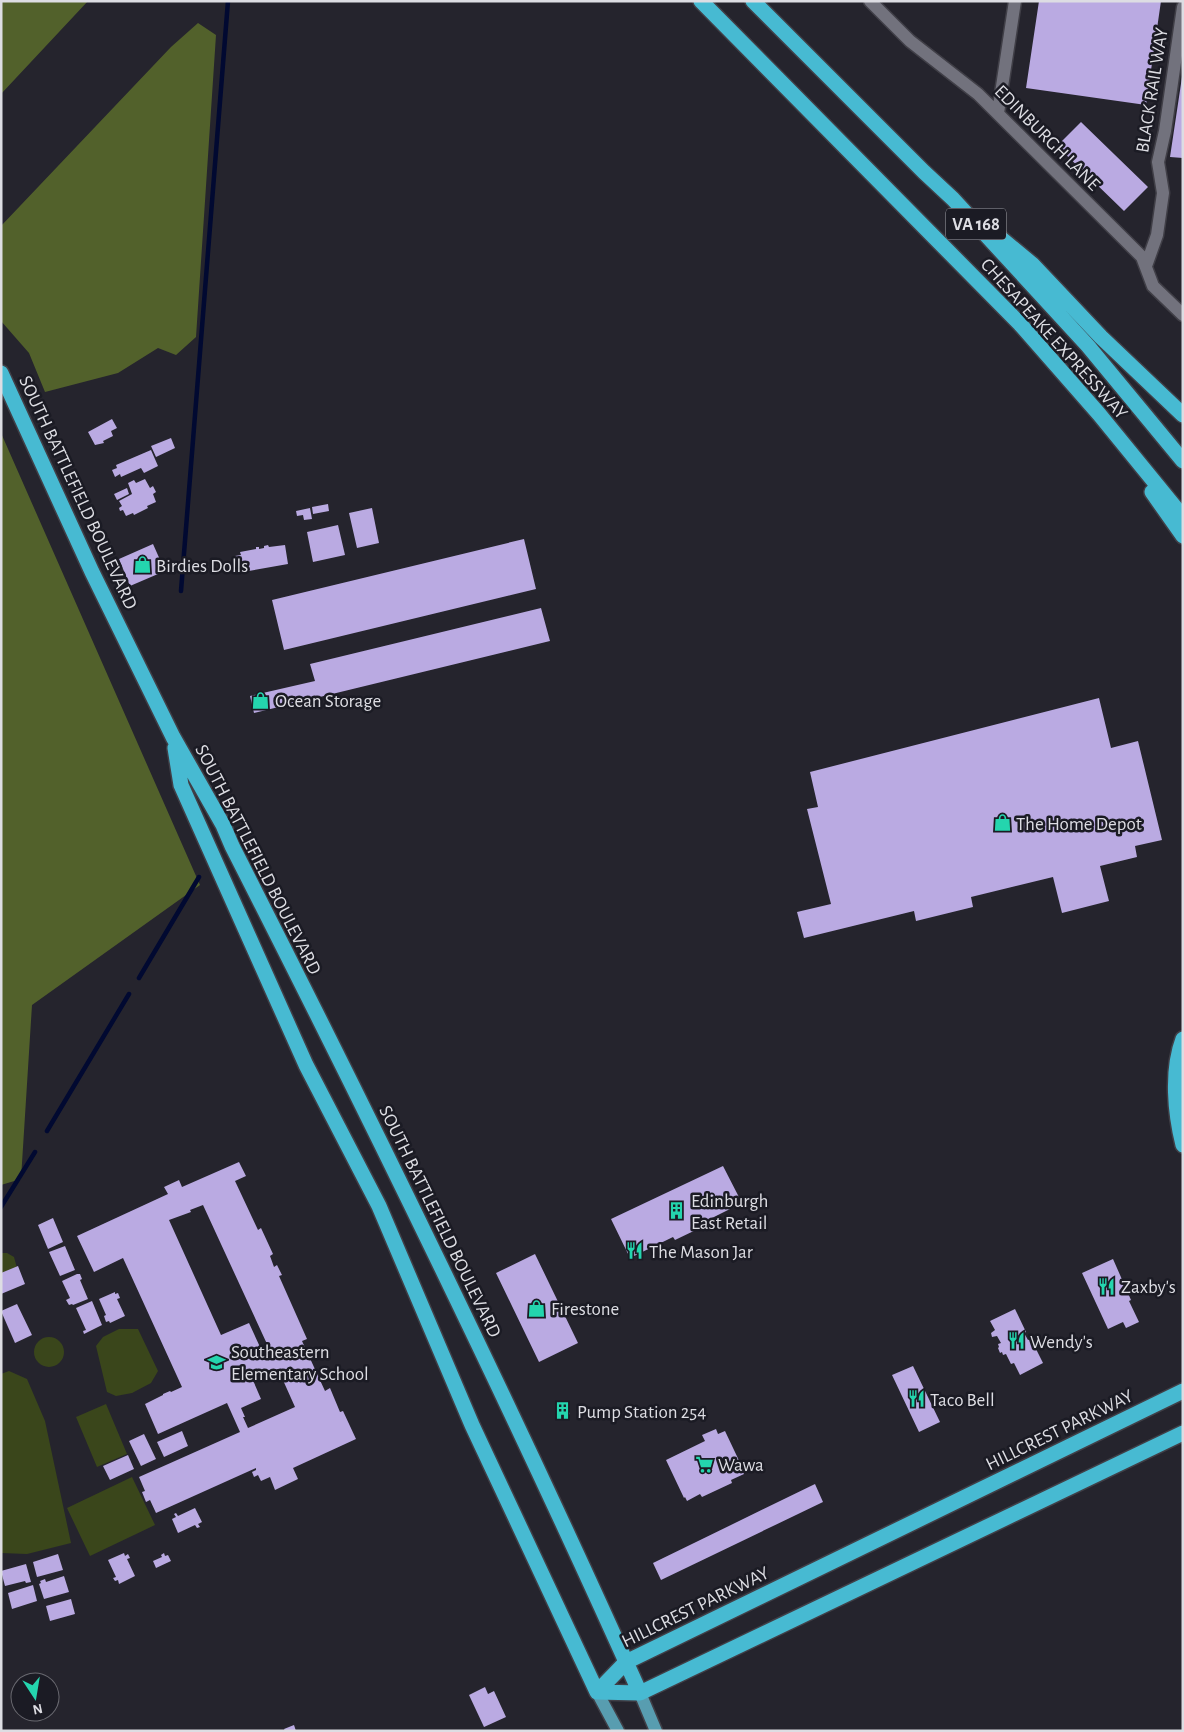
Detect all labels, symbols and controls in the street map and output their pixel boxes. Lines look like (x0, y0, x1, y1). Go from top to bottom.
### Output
street label: BLACK RAIL WAY (1133, 26, 1172, 154)
street label: EDINBURGH LANE (991, 82, 1103, 194)
road number: VA 168 (946, 208, 1006, 240)
street label: CHESAPEAKE EXPRESSWAY (977, 255, 1131, 423)
street label: SOUTH BATTLEFIELD BOULEVARD (15, 373, 140, 612)
shop icon: Birdies Dolls (132, 555, 152, 575)
place label: Birdies Dolls (156, 557, 248, 576)
shop icon: Ocean Storage (251, 690, 271, 710)
place label: Ocean Storage (275, 692, 381, 711)
street label: SOUTH BATTLEFIELD BOULEVARD (191, 742, 324, 978)
shop icon: The Home Depot (992, 813, 1012, 833)
place label: The Home Depot (1016, 815, 1142, 834)
street label: SOUTH BATTLEFIELD BOULEVARD (375, 1103, 504, 1341)
place label: Edinburgh East Retail (691, 1192, 768, 1233)
building icon: Edinburgh East Retail (667, 1201, 687, 1221)
restaurant icon: The Mason Jar (625, 1241, 645, 1261)
place label: The Mason Jar (649, 1243, 753, 1262)
restaurant icon: Zaxby's (1097, 1276, 1117, 1296)
place label: Zaxby's (1121, 1278, 1176, 1297)
shop icon: Firestone (527, 1298, 547, 1318)
place label: Firestone (551, 1300, 619, 1319)
restaurant icon: Wendy's (1006, 1331, 1026, 1351)
place label: Wendy's (1030, 1333, 1093, 1352)
place label: Southeastern Elementary School (231, 1343, 369, 1384)
school or university icon: Southeastern Elementary School (207, 1352, 227, 1372)
street label: HILLCREST PARKWAY (983, 1386, 1136, 1474)
restaurant icon: Taco Bell (906, 1389, 926, 1409)
place label: Taco Bell (930, 1391, 995, 1410)
building icon: Pump Station 254 (553, 1401, 573, 1421)
place label: Pump Station 254 (577, 1403, 706, 1422)
supermarket icon: Wawa (694, 1454, 714, 1474)
place label: Wawa (718, 1456, 764, 1475)
street label: HILLCREST PARKWAY (619, 1563, 772, 1651)
north arrow (10, 1672, 60, 1722)
text: N (31, 1701, 44, 1717)

